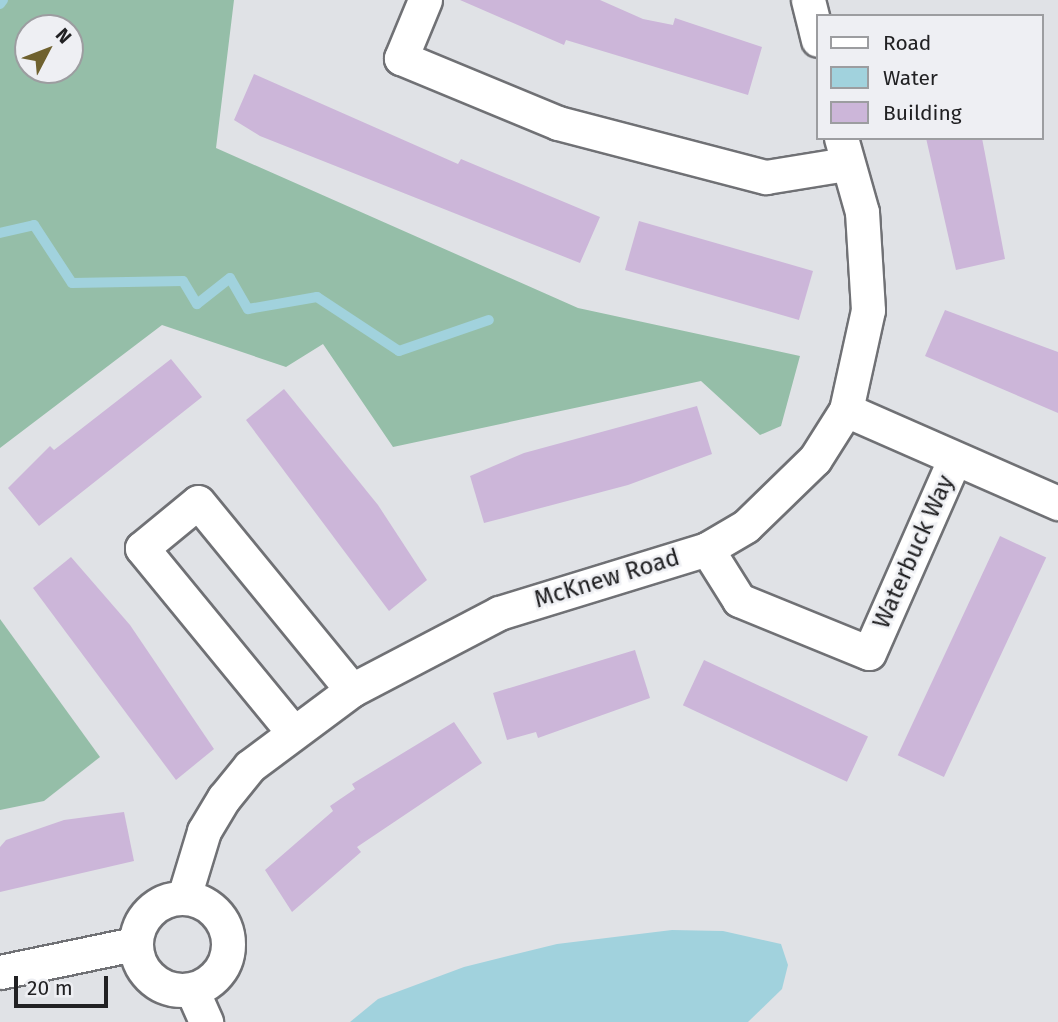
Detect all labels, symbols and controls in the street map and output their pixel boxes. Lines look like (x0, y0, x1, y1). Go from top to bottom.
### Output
north arrow (14, 14, 84, 84)
legend (816, 14, 1044, 140)
text: N (51, 24, 76, 48)
text: Road (883, 30, 931, 56)
text: Water (883, 65, 938, 91)
text: Building (883, 100, 962, 126)
street label: Waterbuck Way (867, 471, 961, 633)
street label: McKnew Road (531, 543, 683, 615)
scale bar (18, 962, 112, 1006)
text: 20 m (27, 975, 73, 1001)

